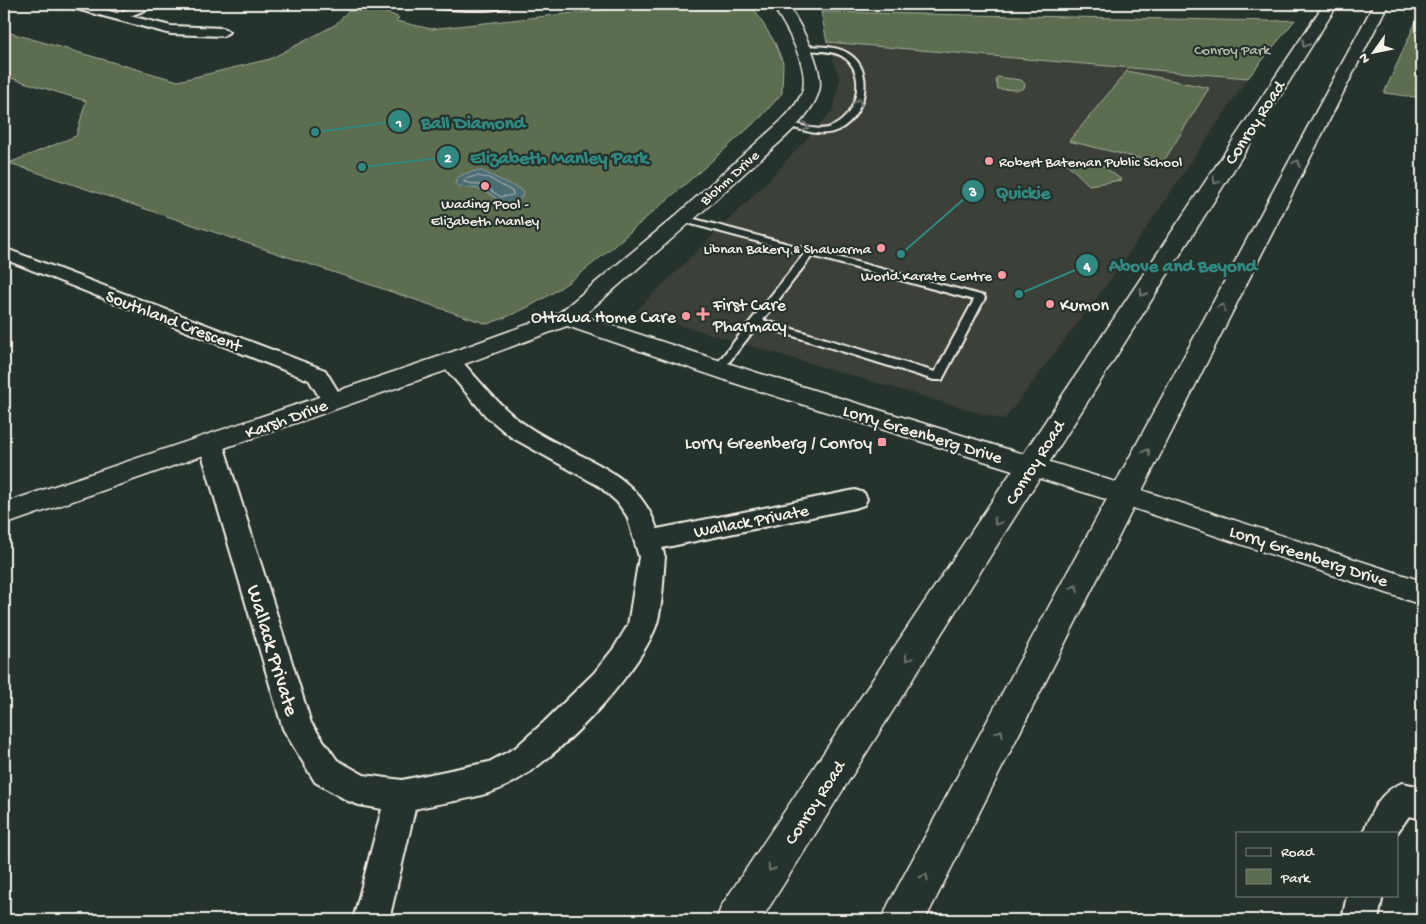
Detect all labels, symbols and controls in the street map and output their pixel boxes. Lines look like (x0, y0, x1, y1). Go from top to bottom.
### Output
north arrow (1348, 28, 1398, 78)
one-way arrow (1301, 39, 1311, 48)
park label: Conroy Park (1194, 42, 1271, 60)
text: N (1356, 49, 1375, 66)
street label: Conroy Road (1221, 76, 1292, 169)
one-way arrow (852, 98, 862, 106)
callout: Ball Diamond (386, 104, 535, 138)
text: Ball Diamond (420, 113, 527, 136)
text: 1 (395, 115, 402, 133)
one-way arrow (801, 122, 810, 132)
callout: Elizabeth Manley Park (435, 140, 658, 174)
street label: Blohm Drive (696, 147, 764, 211)
text: Elizabeth Manley Park (470, 148, 651, 171)
text: 2 (444, 150, 452, 168)
place label: Robert Bateman Public School (999, 154, 1182, 172)
marker: Robert Bateman Public School (983, 155, 995, 167)
one-way arrow (1291, 160, 1301, 169)
callout: Quickie (960, 174, 1060, 208)
one-way arrow (1213, 175, 1222, 184)
marker: Wading Pool - Elizabeth Manley (479, 180, 491, 192)
text: Quickie (996, 183, 1052, 206)
text: 3 (968, 184, 977, 202)
place label: Wading Pool - Elizabeth Manley (431, 196, 540, 231)
place label: Libnan Bakery & Shawarma (703, 241, 872, 259)
marker: Libnan Bakery & Shawarma (875, 242, 887, 254)
callout: Above and Beyond (1074, 248, 1267, 282)
text: Above and Beyond (1108, 256, 1259, 279)
text: 4 (1082, 258, 1091, 276)
place label: World Karate Centre (861, 268, 992, 286)
marker: World Karate Centre (996, 269, 1008, 281)
street label: Southland Crescent (102, 287, 246, 358)
one-way arrow (1140, 288, 1149, 297)
place label: First Care Pharmacy (712, 296, 787, 338)
place label: Kumon (1060, 296, 1109, 317)
marker: Kumon (1044, 298, 1056, 310)
one-way arrow (1216, 304, 1226, 313)
place label: Ottawa Home Care (531, 308, 677, 329)
marker: First Care Pharmacy (697, 308, 709, 320)
marker: Ottawa Home Care (680, 310, 692, 322)
street label: Karsh Drive (243, 396, 332, 445)
street label: Lorry Greenberg Drive (840, 401, 1005, 470)
street label: Conroy Road (1002, 416, 1071, 510)
place label: Lorry Greenberg / Conroy (685, 434, 872, 455)
marker: Lorry Greenberg / Conroy (876, 436, 888, 448)
one-way arrow (1141, 448, 1151, 457)
street label: Wallack Private (692, 501, 811, 544)
one-way arrow (993, 517, 1003, 526)
street label: Lorry Greenberg Drive (1226, 522, 1391, 593)
street label: Wallack Private (239, 582, 303, 721)
one-way arrow (1069, 585, 1079, 594)
one-way arrow (905, 653, 914, 662)
one-way arrow (994, 729, 1004, 738)
street label: Conroy Road (781, 756, 852, 849)
legend (1236, 832, 1398, 896)
text: Road (1281, 844, 1315, 862)
one-way arrow (768, 862, 777, 871)
text: Park (1280, 870, 1311, 888)
one-way arrow (919, 873, 929, 882)

